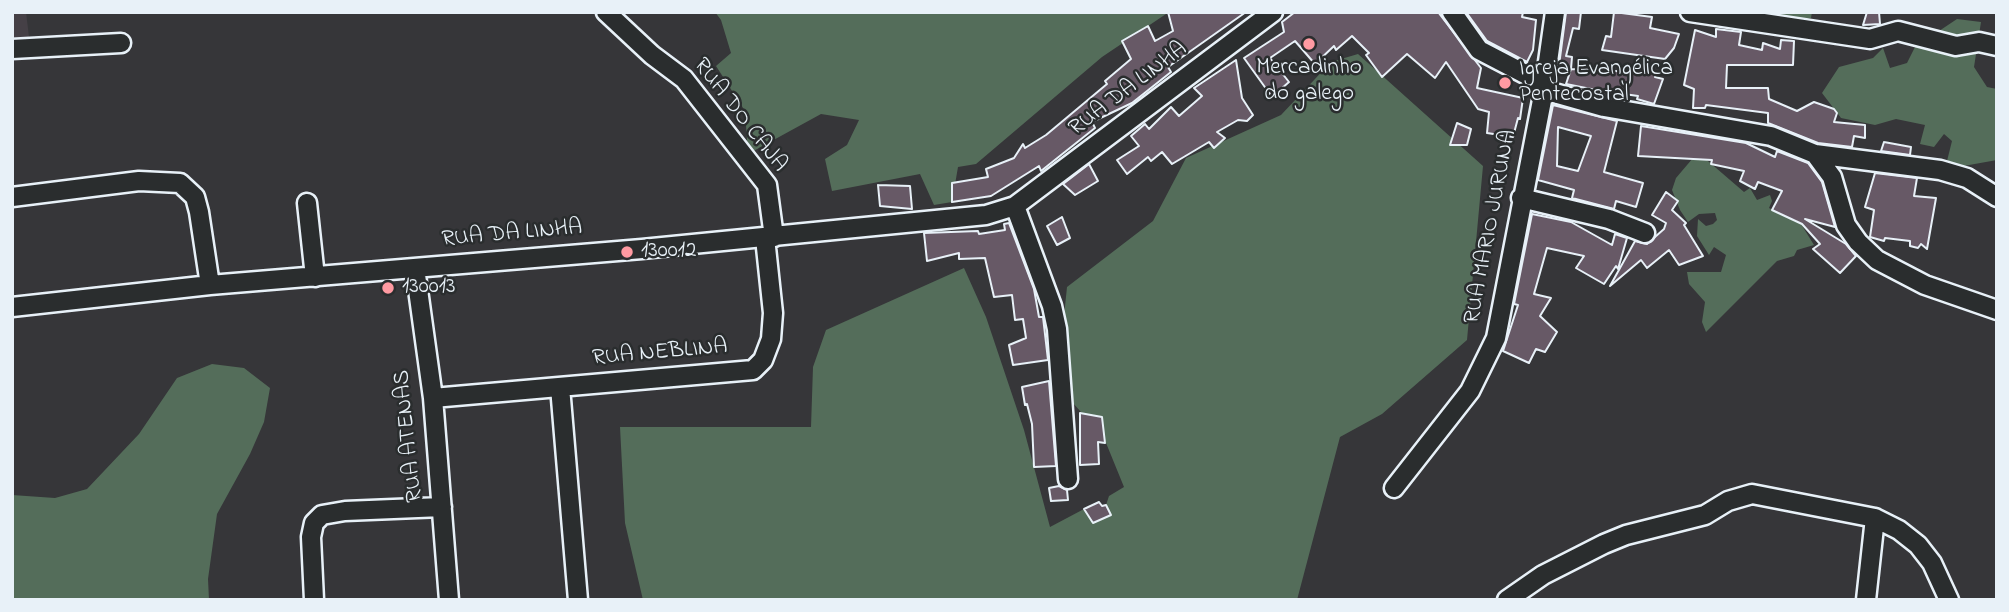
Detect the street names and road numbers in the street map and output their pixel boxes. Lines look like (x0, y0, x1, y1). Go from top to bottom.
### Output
street label: RUA DA LINHA (1064, 37, 1194, 143)
street label: RUA DO CAJA (686, 53, 792, 179)
street label: RUA MARIO JURUNA (1460, 128, 1524, 326)
street label: RUA DA LINHA (441, 215, 583, 255)
street label: RUA NEBLINA (591, 334, 729, 374)
street label: RUA ATENAS (389, 368, 431, 504)

